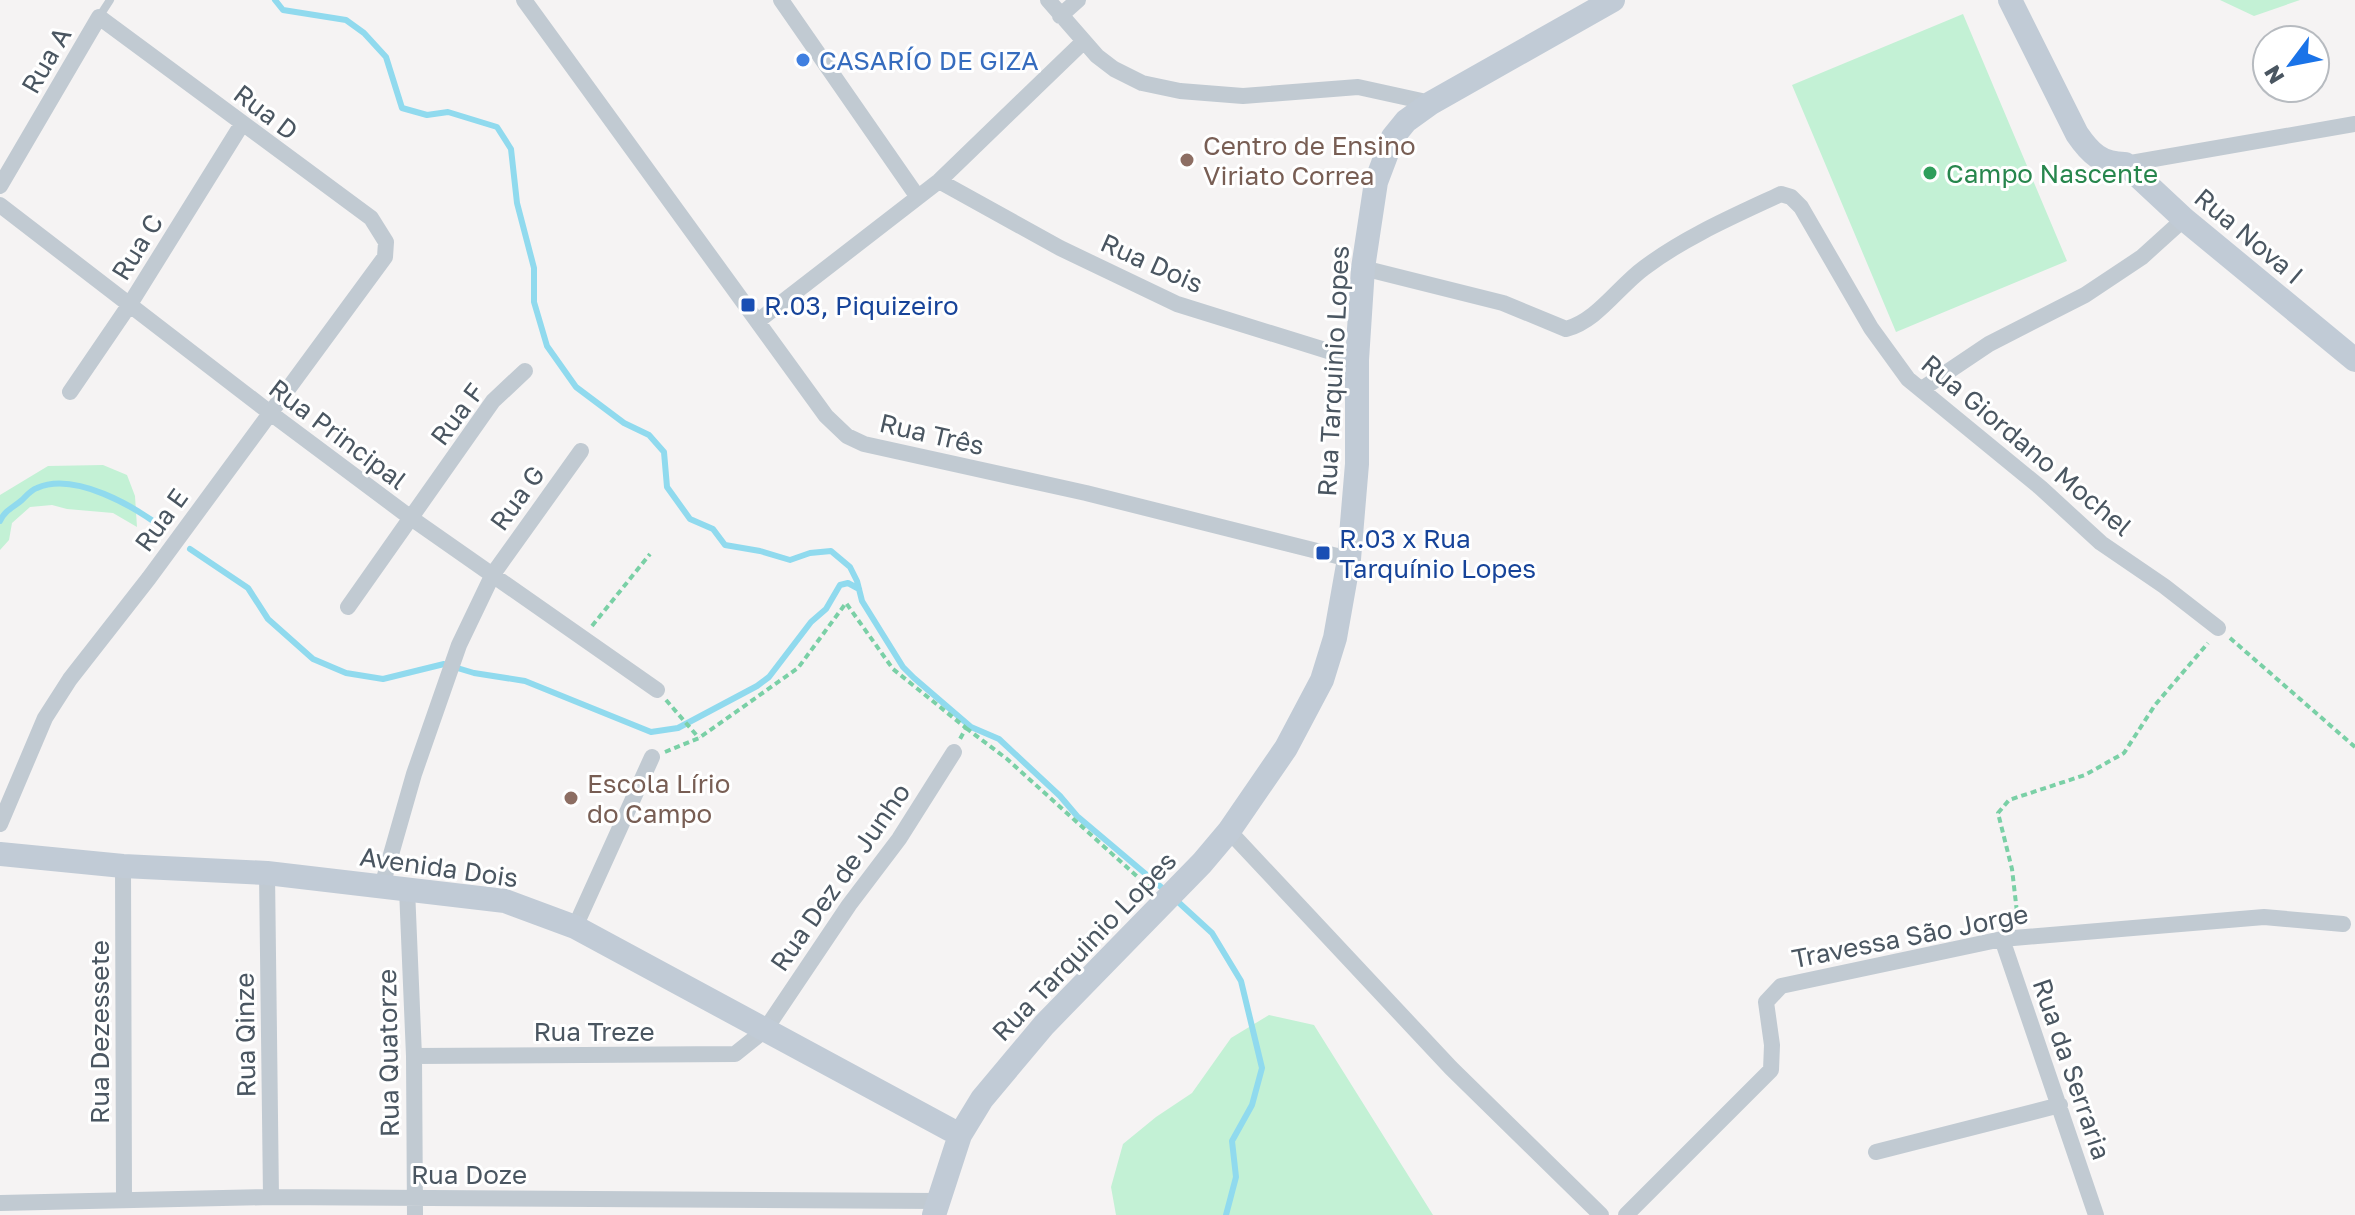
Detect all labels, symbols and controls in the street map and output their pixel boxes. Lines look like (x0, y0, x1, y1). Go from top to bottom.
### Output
street label: Rua A (15, 21, 77, 99)
north arrow (2251, 24, 2331, 104)
place label: CASARÍO DE GIZA (819, 45, 1039, 76)
marker: CASARÍO DE GIZA (794, 51, 812, 69)
text: N (2258, 61, 2289, 89)
street label: Rua D (228, 78, 304, 146)
place label: Centro de Ensino Viriato Correa (1203, 130, 1416, 191)
marker: Centro de Ensino Viriato Correa (1178, 151, 1196, 169)
place label: Campo Nascente (1946, 158, 2158, 189)
marker: Campo Nascente (1921, 164, 1939, 182)
street label: Rua Nova I (2188, 182, 2310, 290)
street label: Rua C (105, 208, 169, 286)
street label: Rua Dois (1096, 227, 1208, 299)
street label: Rua Tarquinio Lopes (1311, 245, 1355, 497)
place label: R.03, Piquizeiro (764, 290, 959, 321)
marker: R.03, Piquizeiro (739, 296, 757, 314)
street label: Rua Giordano Mochel (1915, 348, 2139, 542)
street label: Rua Principal (263, 372, 413, 496)
street label: Rua F (424, 377, 490, 451)
street label: Rua Três (877, 407, 987, 461)
street label: Rua G (483, 460, 551, 536)
street label: Rua E (128, 483, 194, 557)
place label: R.03 x Rua Tarquínio Lopes (1339, 523, 1536, 584)
marker: R.03 x Rua Tarquínio Lopes (1314, 544, 1332, 562)
place label: Escola Lírio do Campo (587, 768, 730, 829)
street label: Rua Dez de Junho (764, 777, 916, 977)
marker: Escola Lírio do Campo (562, 789, 580, 807)
street label: Avenida Dois (358, 841, 520, 893)
street label: Rua Tarquinio Lopes (986, 845, 1182, 1047)
street label: Travessa São Jorge (1789, 898, 2031, 974)
street label: Rua Dezessete (84, 940, 115, 1124)
street label: Rua Quatorze (371, 969, 405, 1137)
street label: Rua Qinze (228, 972, 262, 1098)
street label: Rua da Serraria (2026, 974, 2118, 1164)
street label: Rua Treze (533, 1016, 655, 1047)
street label: Rua Doze (411, 1159, 527, 1190)

